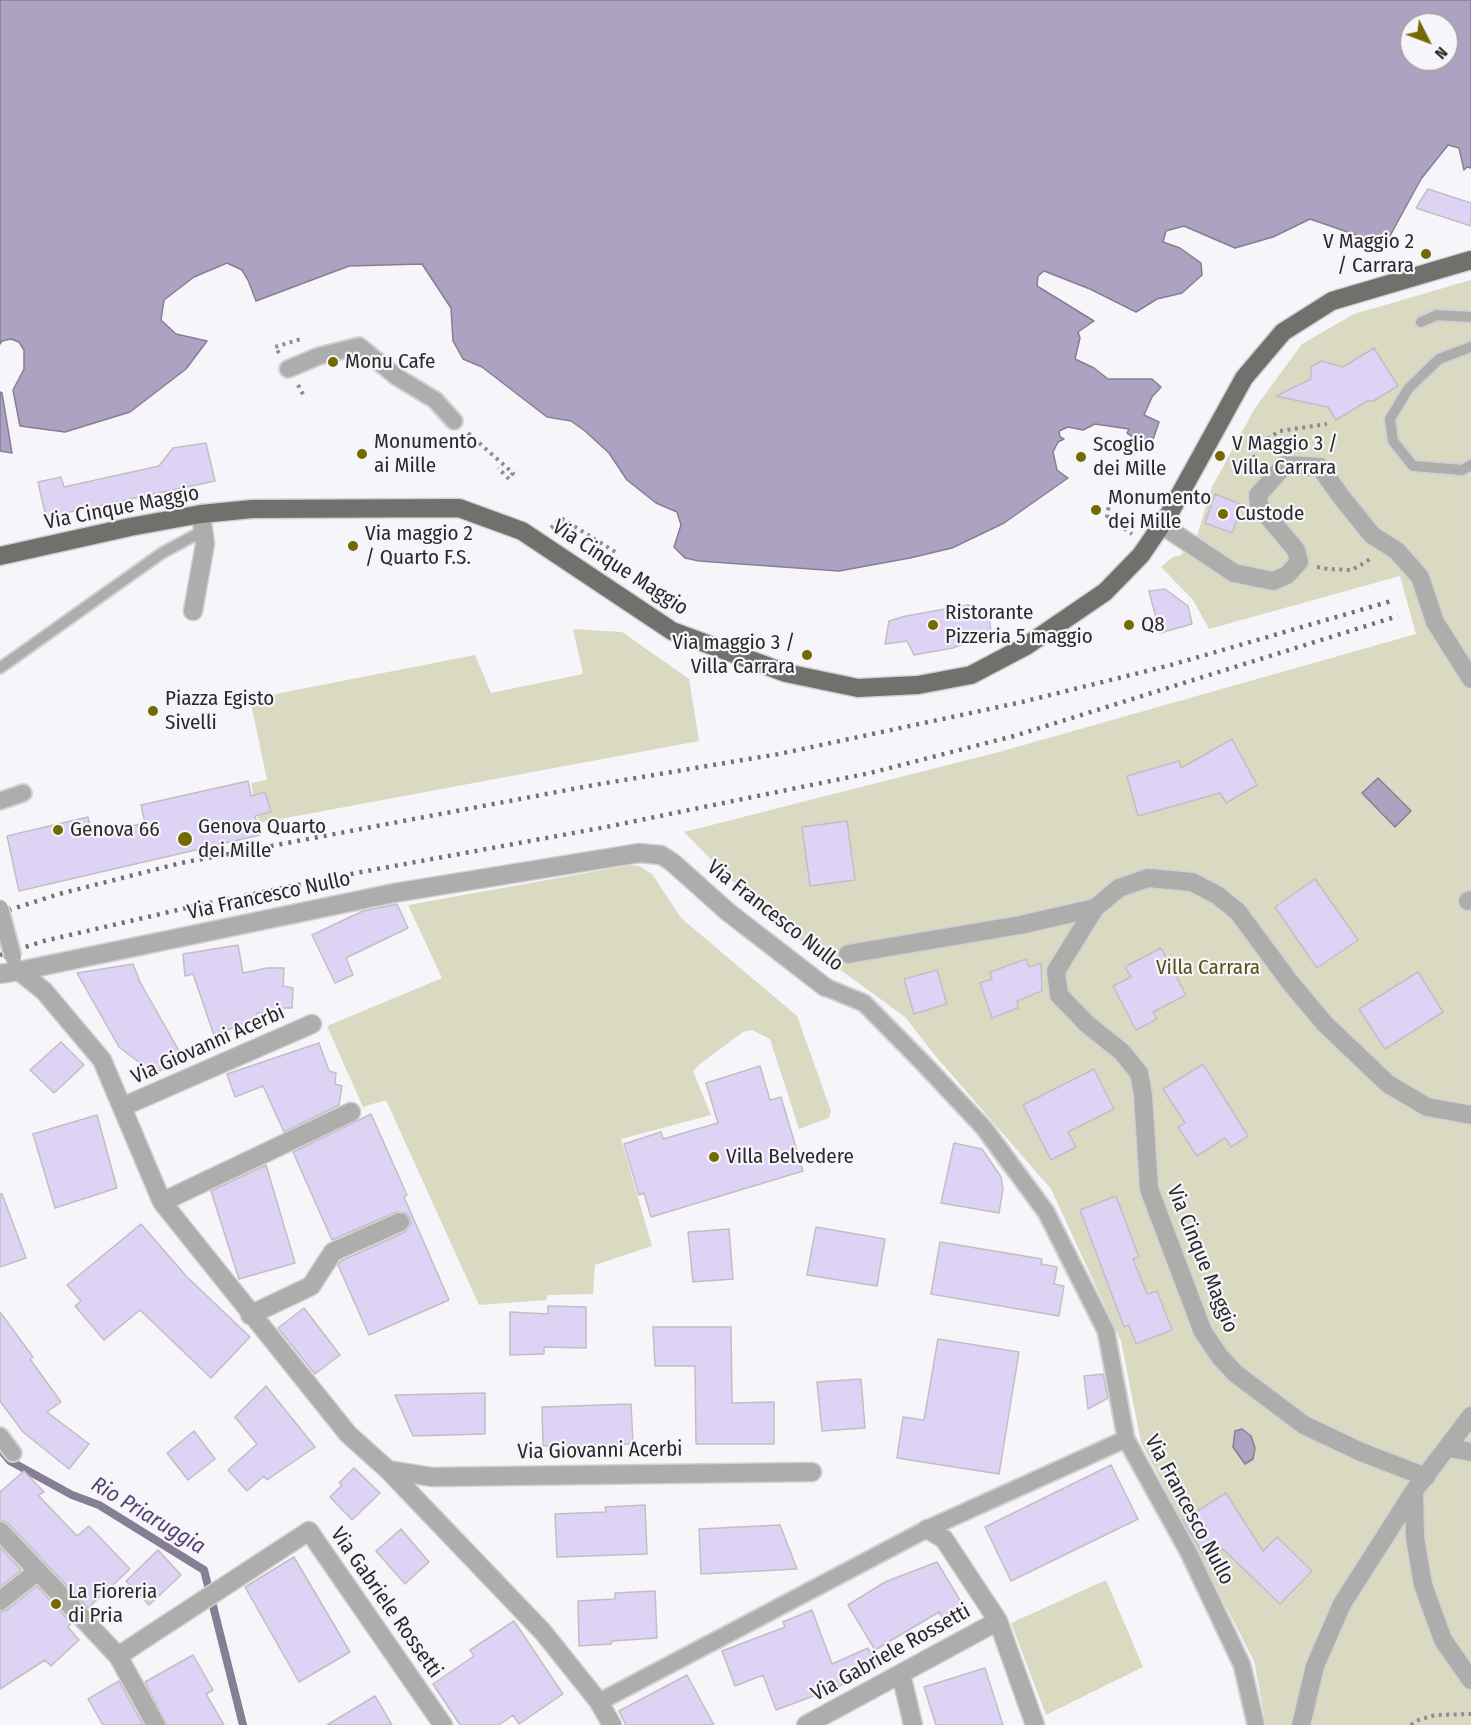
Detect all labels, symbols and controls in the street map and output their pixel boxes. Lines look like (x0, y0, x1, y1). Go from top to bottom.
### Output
north arrow (1399, 12, 1459, 72)
text: N (1431, 43, 1452, 63)
place label: V Maggio 2 / Carrara (1323, 229, 1414, 279)
marker: V Maggio 2 / Carrara (1419, 247, 1433, 261)
place label: Monu Cafe (345, 349, 435, 375)
marker: Monu Cafe (326, 355, 340, 369)
place label: Monumento ai Mille (374, 429, 477, 479)
place label: V Maggio 3 / Villa Carrara (1232, 431, 1338, 481)
place label: Scoglio dei Mille (1093, 432, 1166, 482)
marker: Monumento ai Mille (355, 447, 369, 461)
marker: V Maggio 3 / Villa Carrara (1213, 449, 1227, 463)
marker: Scoglio dei Mille (1074, 450, 1088, 464)
street label: Via Cinque Maggio (43, 481, 201, 535)
place label: Monumento dei Mille (1108, 485, 1211, 535)
place label: Custode (1235, 501, 1304, 527)
marker: Monumento dei Mille (1089, 503, 1103, 517)
marker: Custode (1216, 507, 1230, 521)
street label: Via Cinque Maggio (547, 515, 693, 621)
place label: Via maggio 2 / Quarto F.S. (365, 521, 473, 571)
marker: Via maggio 2 / Quarto F.S. (346, 539, 360, 553)
place label: Ristorante Pizzeria 5 maggio (945, 600, 1093, 650)
place label: Q8 (1141, 612, 1165, 638)
marker: Ristorante Pizzeria 5 maggio (926, 618, 940, 632)
marker: Q8 (1122, 618, 1136, 632)
place label: Via maggio 3 / Villa Carrara (672, 630, 795, 680)
marker: Via maggio 3 / Villa Carrara (800, 648, 814, 662)
place label: Piazza Egisto Sivelli (165, 686, 274, 736)
marker: Piazza Egisto Sivelli (146, 704, 160, 718)
place label: Genova Quarto dei Mille (198, 814, 326, 864)
place label: Genova 66 (70, 817, 160, 843)
marker: Genova 66 (51, 823, 65, 837)
marker: Genova Quarto dei Mille (176, 830, 194, 848)
street label: Via Francesco Nullo (702, 855, 848, 977)
street label: Via Francesco Nullo (185, 866, 353, 926)
park label: Villa Carrara (1156, 955, 1260, 981)
street label: Via Giovanni Acerbi (128, 1000, 288, 1090)
place label: Villa Belvedere (726, 1144, 854, 1170)
marker: Villa Belvedere (707, 1150, 721, 1164)
street label: Via Cinque Maggio (1161, 1182, 1243, 1336)
street label: Via Francesco Nullo (1139, 1431, 1239, 1589)
street label: Via Giovanni Acerbi (517, 1437, 683, 1465)
water label: Rio Priaruggia (86, 1472, 210, 1560)
street label: Via Gabriele Rossetti (325, 1523, 447, 1683)
place label: La Fioreria di Pria (68, 1579, 157, 1629)
marker: La Fioreria di Pria (49, 1597, 63, 1611)
street label: Via Gabriele Rossetti (807, 1599, 975, 1707)

